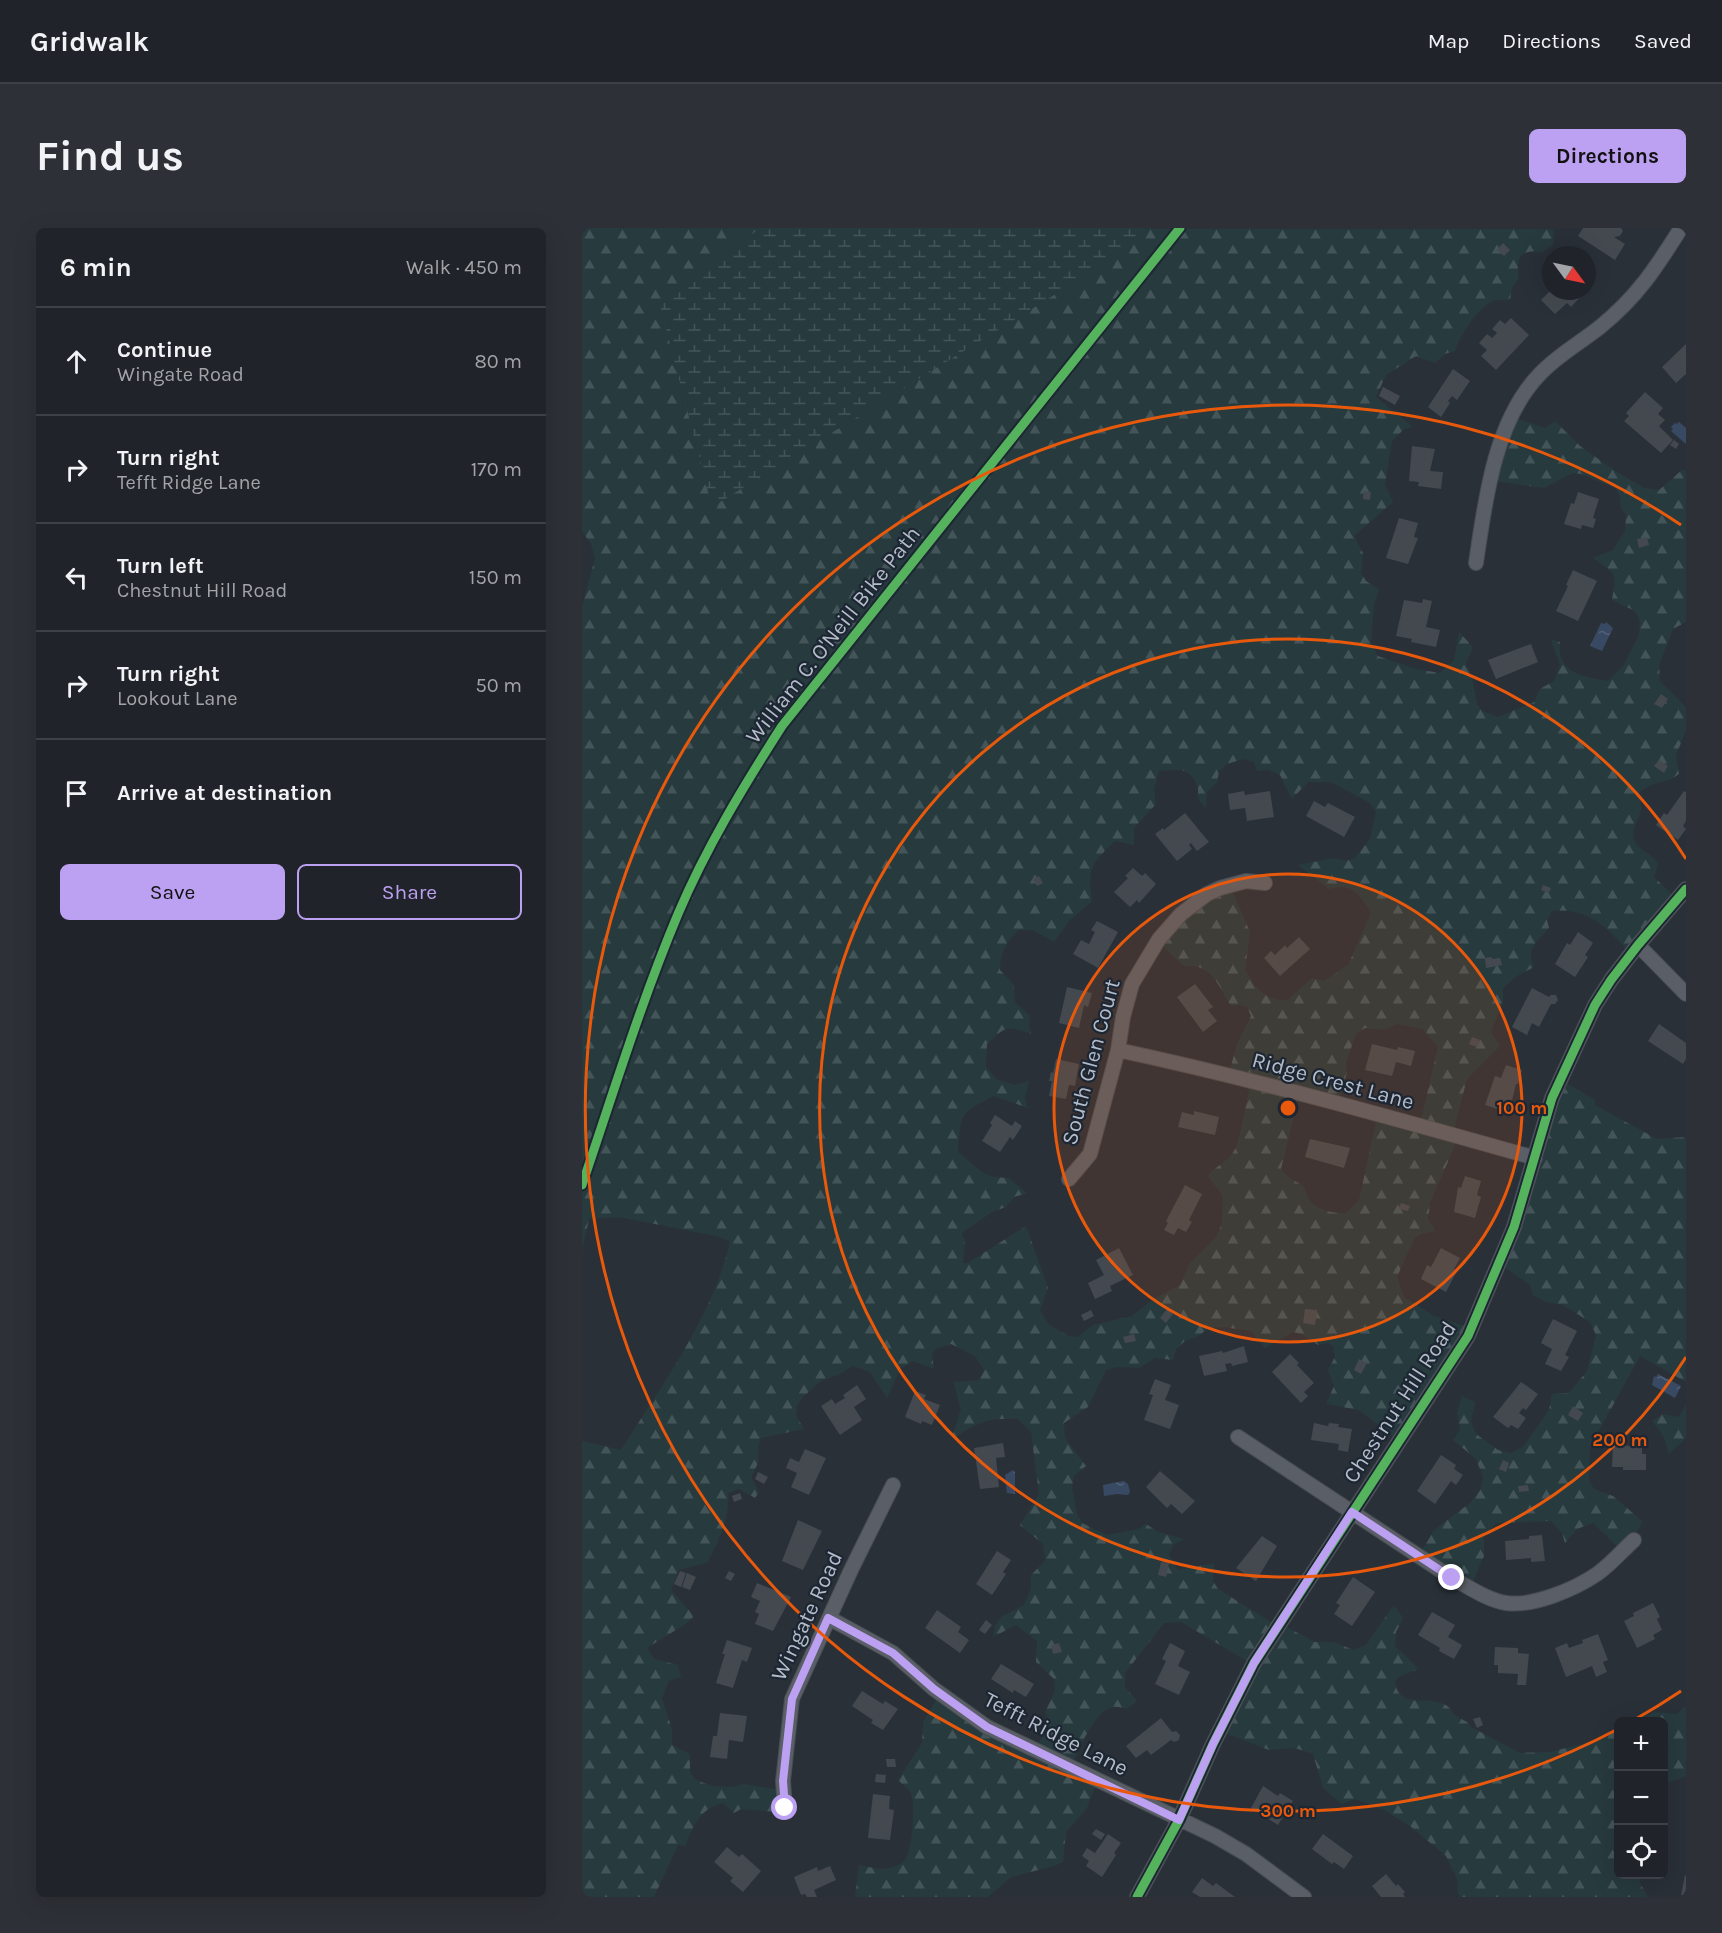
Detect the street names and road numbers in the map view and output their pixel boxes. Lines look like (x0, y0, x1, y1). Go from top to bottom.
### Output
street label: William C. O'Neill Bike Path (740, 521, 926, 749)
street label: South Glen Court (1056, 976, 1126, 1148)
street label: Ridge Crest Lane (1249, 1047, 1417, 1115)
street label: Chestnut Hill Road (1338, 1316, 1462, 1488)
street label: Wingate Road (766, 1547, 848, 1685)
street label: Tefft Ridge Lane (980, 1687, 1132, 1781)

